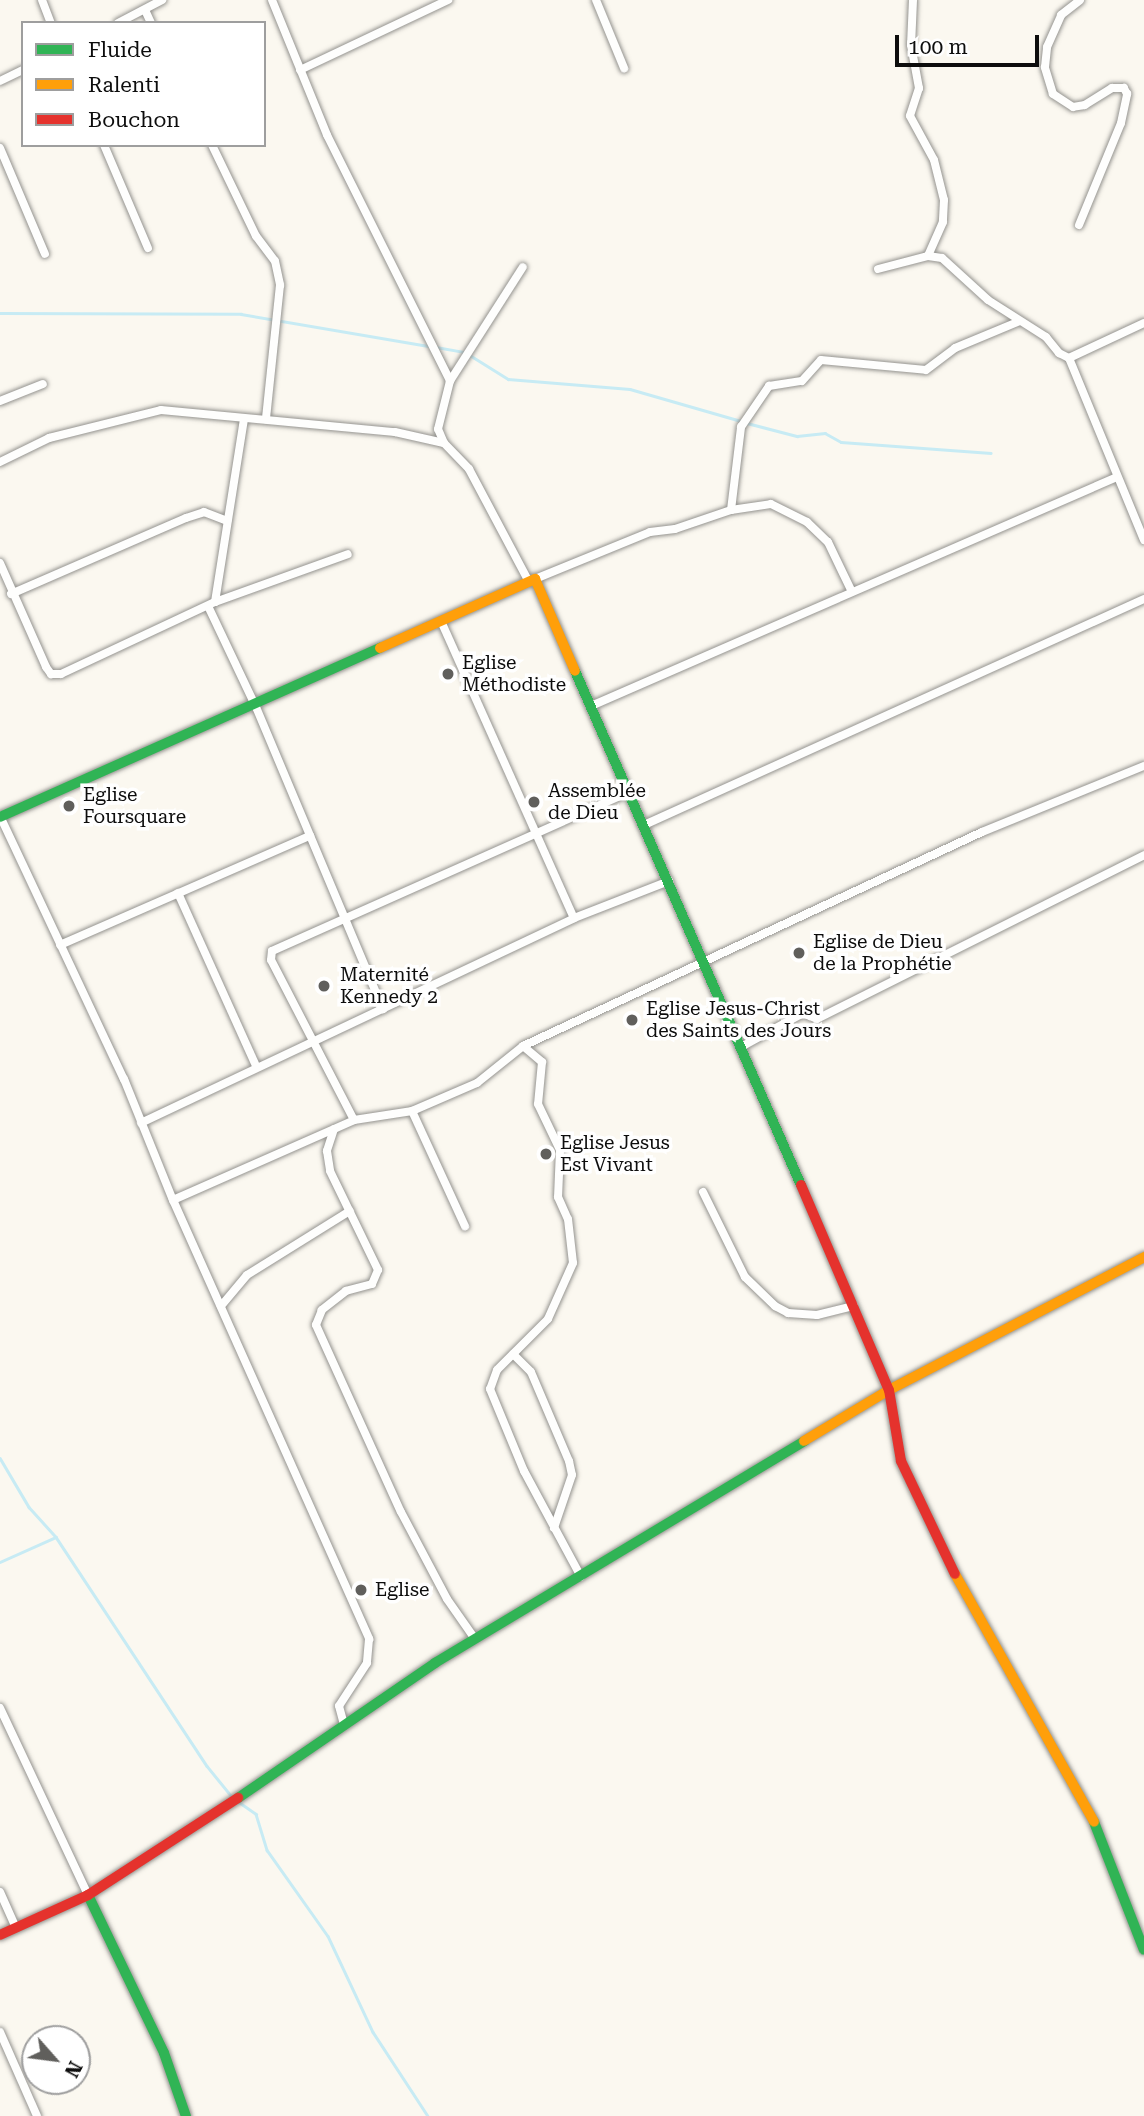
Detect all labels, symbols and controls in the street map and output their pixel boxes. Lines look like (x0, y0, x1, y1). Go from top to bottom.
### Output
legend (21, 21, 266, 147)
scale bar (899, 21, 1042, 65)
text: 100 m (908, 35, 968, 59)
text: Fluide (88, 38, 152, 62)
text: Ralenti (88, 73, 160, 97)
text: Bouchon (88, 108, 180, 132)
place label: Eglise Méthodiste (462, 652, 566, 696)
marker: Eglise Méthodiste (440, 666, 456, 682)
place label: Assemblée de Dieu (548, 780, 646, 824)
place label: Eglise Foursquare (83, 784, 186, 828)
marker: Assemblée de Dieu (526, 794, 542, 810)
marker: Eglise Foursquare (61, 798, 77, 814)
place label: Eglise de Dieu de la Prophétie (813, 931, 952, 975)
marker: Eglise de Dieu de la Prophétie (791, 945, 807, 961)
place label: Maternité Kennedy 2 (340, 964, 438, 1008)
marker: Maternité Kennedy 2 (314, 976, 334, 996)
place label: Eglise Jesus-Christ des Saints des Jours (646, 998, 831, 1042)
marker: Eglise Jesus-Christ des Saints des Jours (624, 1012, 640, 1028)
place label: Eglise Jesus Est Vivant (560, 1132, 670, 1176)
marker: Eglise Jesus Est Vivant (538, 1146, 554, 1162)
place label: Eglise (375, 1579, 429, 1601)
marker: Eglise (353, 1582, 369, 1598)
north arrow (21, 2025, 91, 2095)
text: N (60, 2057, 87, 2081)

